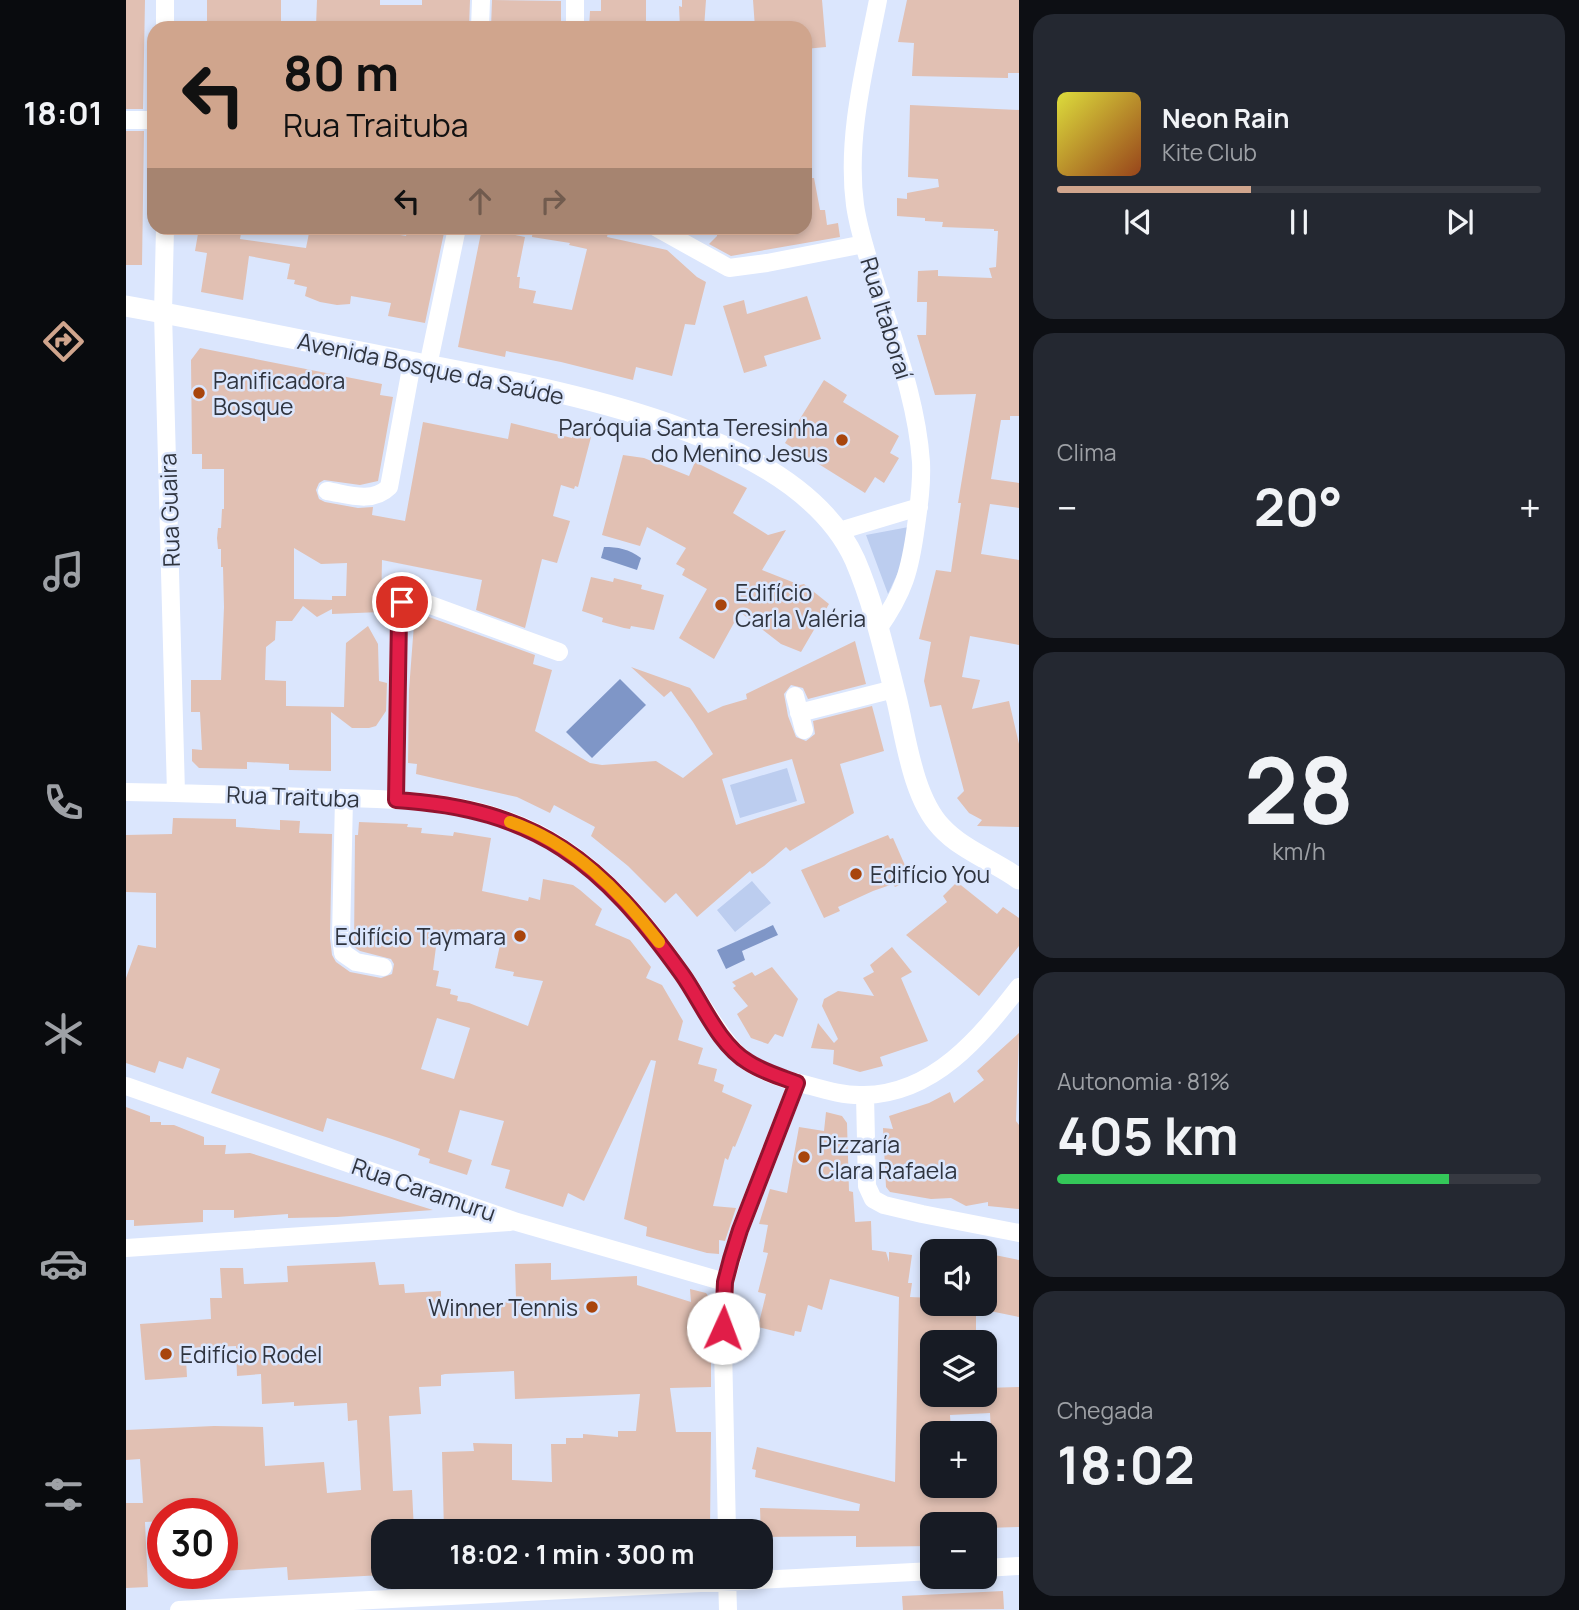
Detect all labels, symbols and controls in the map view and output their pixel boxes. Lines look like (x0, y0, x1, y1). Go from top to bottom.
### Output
text: 80 m (283, 39, 399, 106)
icon: left (168, 49, 259, 140)
text: 18:01 (23, 91, 103, 135)
text: Neon Rain (1162, 100, 1290, 136)
text: Rua Traituba (283, 103, 469, 147)
text: Kite Club (1162, 136, 1257, 168)
icon: left (388, 182, 426, 220)
icon: ahead (461, 182, 499, 220)
icon: right (534, 182, 572, 220)
icon: previous (1119, 203, 1157, 241)
icon: pause (1280, 203, 1318, 241)
icon: next (1441, 203, 1479, 241)
street label: Rua Itaboraí (853, 253, 921, 383)
icon: directions (39, 317, 88, 366)
street label: Avenida Bosque da Saúde (295, 324, 567, 412)
place label: Panificadora Bosque (213, 364, 345, 422)
marker: Panificadora Bosque (191, 385, 207, 401)
place label: Paróquia Santa Teresinha do Menino Jesus (559, 411, 828, 469)
marker: Paróquia Santa Teresinha do Menino Jesus (834, 432, 850, 448)
text: Clima (1057, 436, 1116, 468)
street label: Rua Guaira (151, 452, 187, 568)
text: 20° (1254, 471, 1343, 542)
text: − (1057, 481, 1078, 533)
text: + (1519, 481, 1541, 533)
icon: music (39, 547, 88, 596)
pin (372, 572, 432, 632)
place label: Edifício Carla Valéria (735, 576, 866, 634)
icon: arrive (383, 583, 421, 621)
marker: Edifício Carla Valéria (713, 597, 729, 613)
text: 28 (1244, 727, 1354, 851)
icon: phone (39, 778, 88, 827)
street label: Rua Traituba (226, 778, 360, 814)
text: km/h (1272, 835, 1326, 867)
place label: Edifício You (870, 858, 990, 890)
marker: Edifício You (848, 866, 864, 882)
place label: Edifício Taymara (335, 920, 506, 952)
marker: Edifício Taymara (512, 928, 528, 944)
icon: climate (39, 1009, 88, 1058)
text: Autonomia · 81% (1057, 1065, 1230, 1097)
text: 405 km (1057, 1100, 1238, 1171)
place label: Pizzaría Clara Rafaela (818, 1128, 957, 1186)
street label: Rua Caramuru (348, 1149, 500, 1229)
marker: Pizzaría Clara Rafaela (796, 1149, 812, 1165)
icon: car (39, 1239, 88, 1288)
map controls (920, 1239, 997, 1589)
button: sound (920, 1239, 997, 1316)
place label: Winner Tennis (428, 1291, 578, 1323)
position arrow (686, 1291, 760, 1365)
marker: Winner Tennis (584, 1299, 600, 1315)
button: layers (920, 1330, 997, 1407)
place label: Edifício Rodel (180, 1338, 322, 1370)
marker: Edifício Rodel (158, 1346, 174, 1362)
text: Chegada (1057, 1394, 1153, 1426)
button: + (920, 1421, 997, 1498)
text: 18:02 (1057, 1429, 1195, 1500)
icon: filters (39, 1470, 88, 1519)
speed limit sign: 30 (147, 1498, 238, 1589)
button: − (920, 1512, 997, 1589)
text: 18:02 · 1 min · 300 m (450, 1536, 694, 1572)

